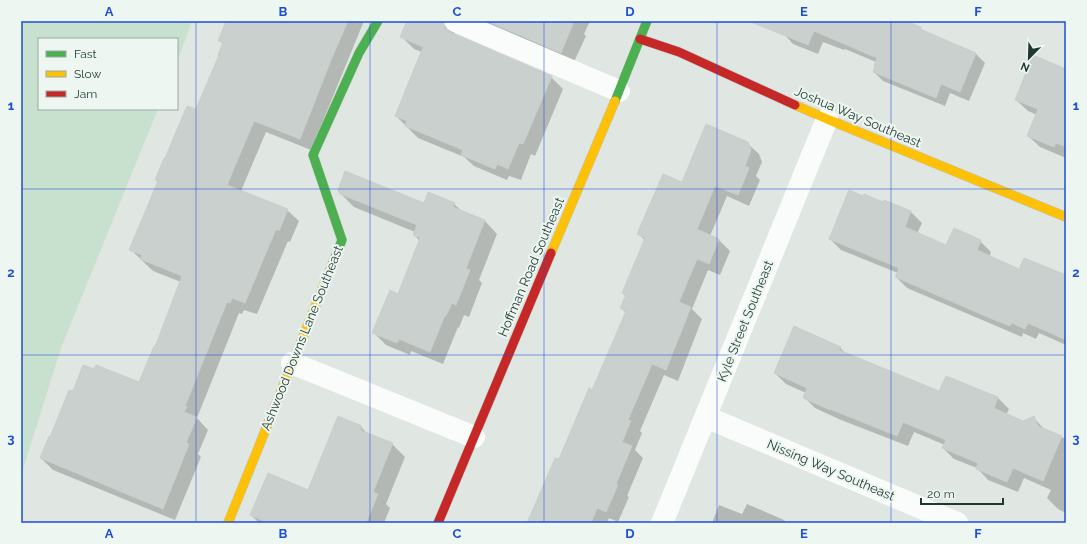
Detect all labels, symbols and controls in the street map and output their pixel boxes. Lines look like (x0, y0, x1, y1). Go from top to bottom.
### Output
text: A (105, 4, 114, 19)
text: B (279, 4, 288, 19)
text: C (453, 4, 462, 19)
text: D (625, 4, 635, 19)
text: E (800, 4, 808, 19)
text: F (974, 4, 982, 19)
legend (38, 38, 178, 110)
north arrow (1009, 38, 1049, 78)
text: Fast (74, 47, 97, 61)
text: N (1019, 59, 1032, 74)
text: Slow (74, 67, 101, 81)
street label: Joshua Way Southeast (793, 84, 924, 151)
text: Jam (74, 87, 97, 101)
text: 1 (8, 98, 15, 113)
text: 1 (1073, 98, 1080, 113)
street label: Hoffman Road Southeast (495, 195, 567, 339)
street label: Ashwood Downs Lane Southeast (258, 243, 346, 433)
street label: Kyle Street Southeast (714, 258, 776, 384)
text: 2 (7, 265, 15, 280)
text: 2 (1072, 265, 1080, 280)
text: 3 (7, 431, 15, 446)
text: 3 (1072, 431, 1080, 446)
street label: Nissing Way Southeast (765, 436, 898, 504)
scale bar (921, 480, 1003, 506)
text: 20 m (927, 487, 955, 501)
text: A (105, 526, 114, 541)
text: B (279, 526, 288, 541)
text: C (453, 526, 462, 541)
text: D (625, 526, 635, 541)
text: E (800, 526, 808, 541)
text: F (974, 526, 982, 541)

